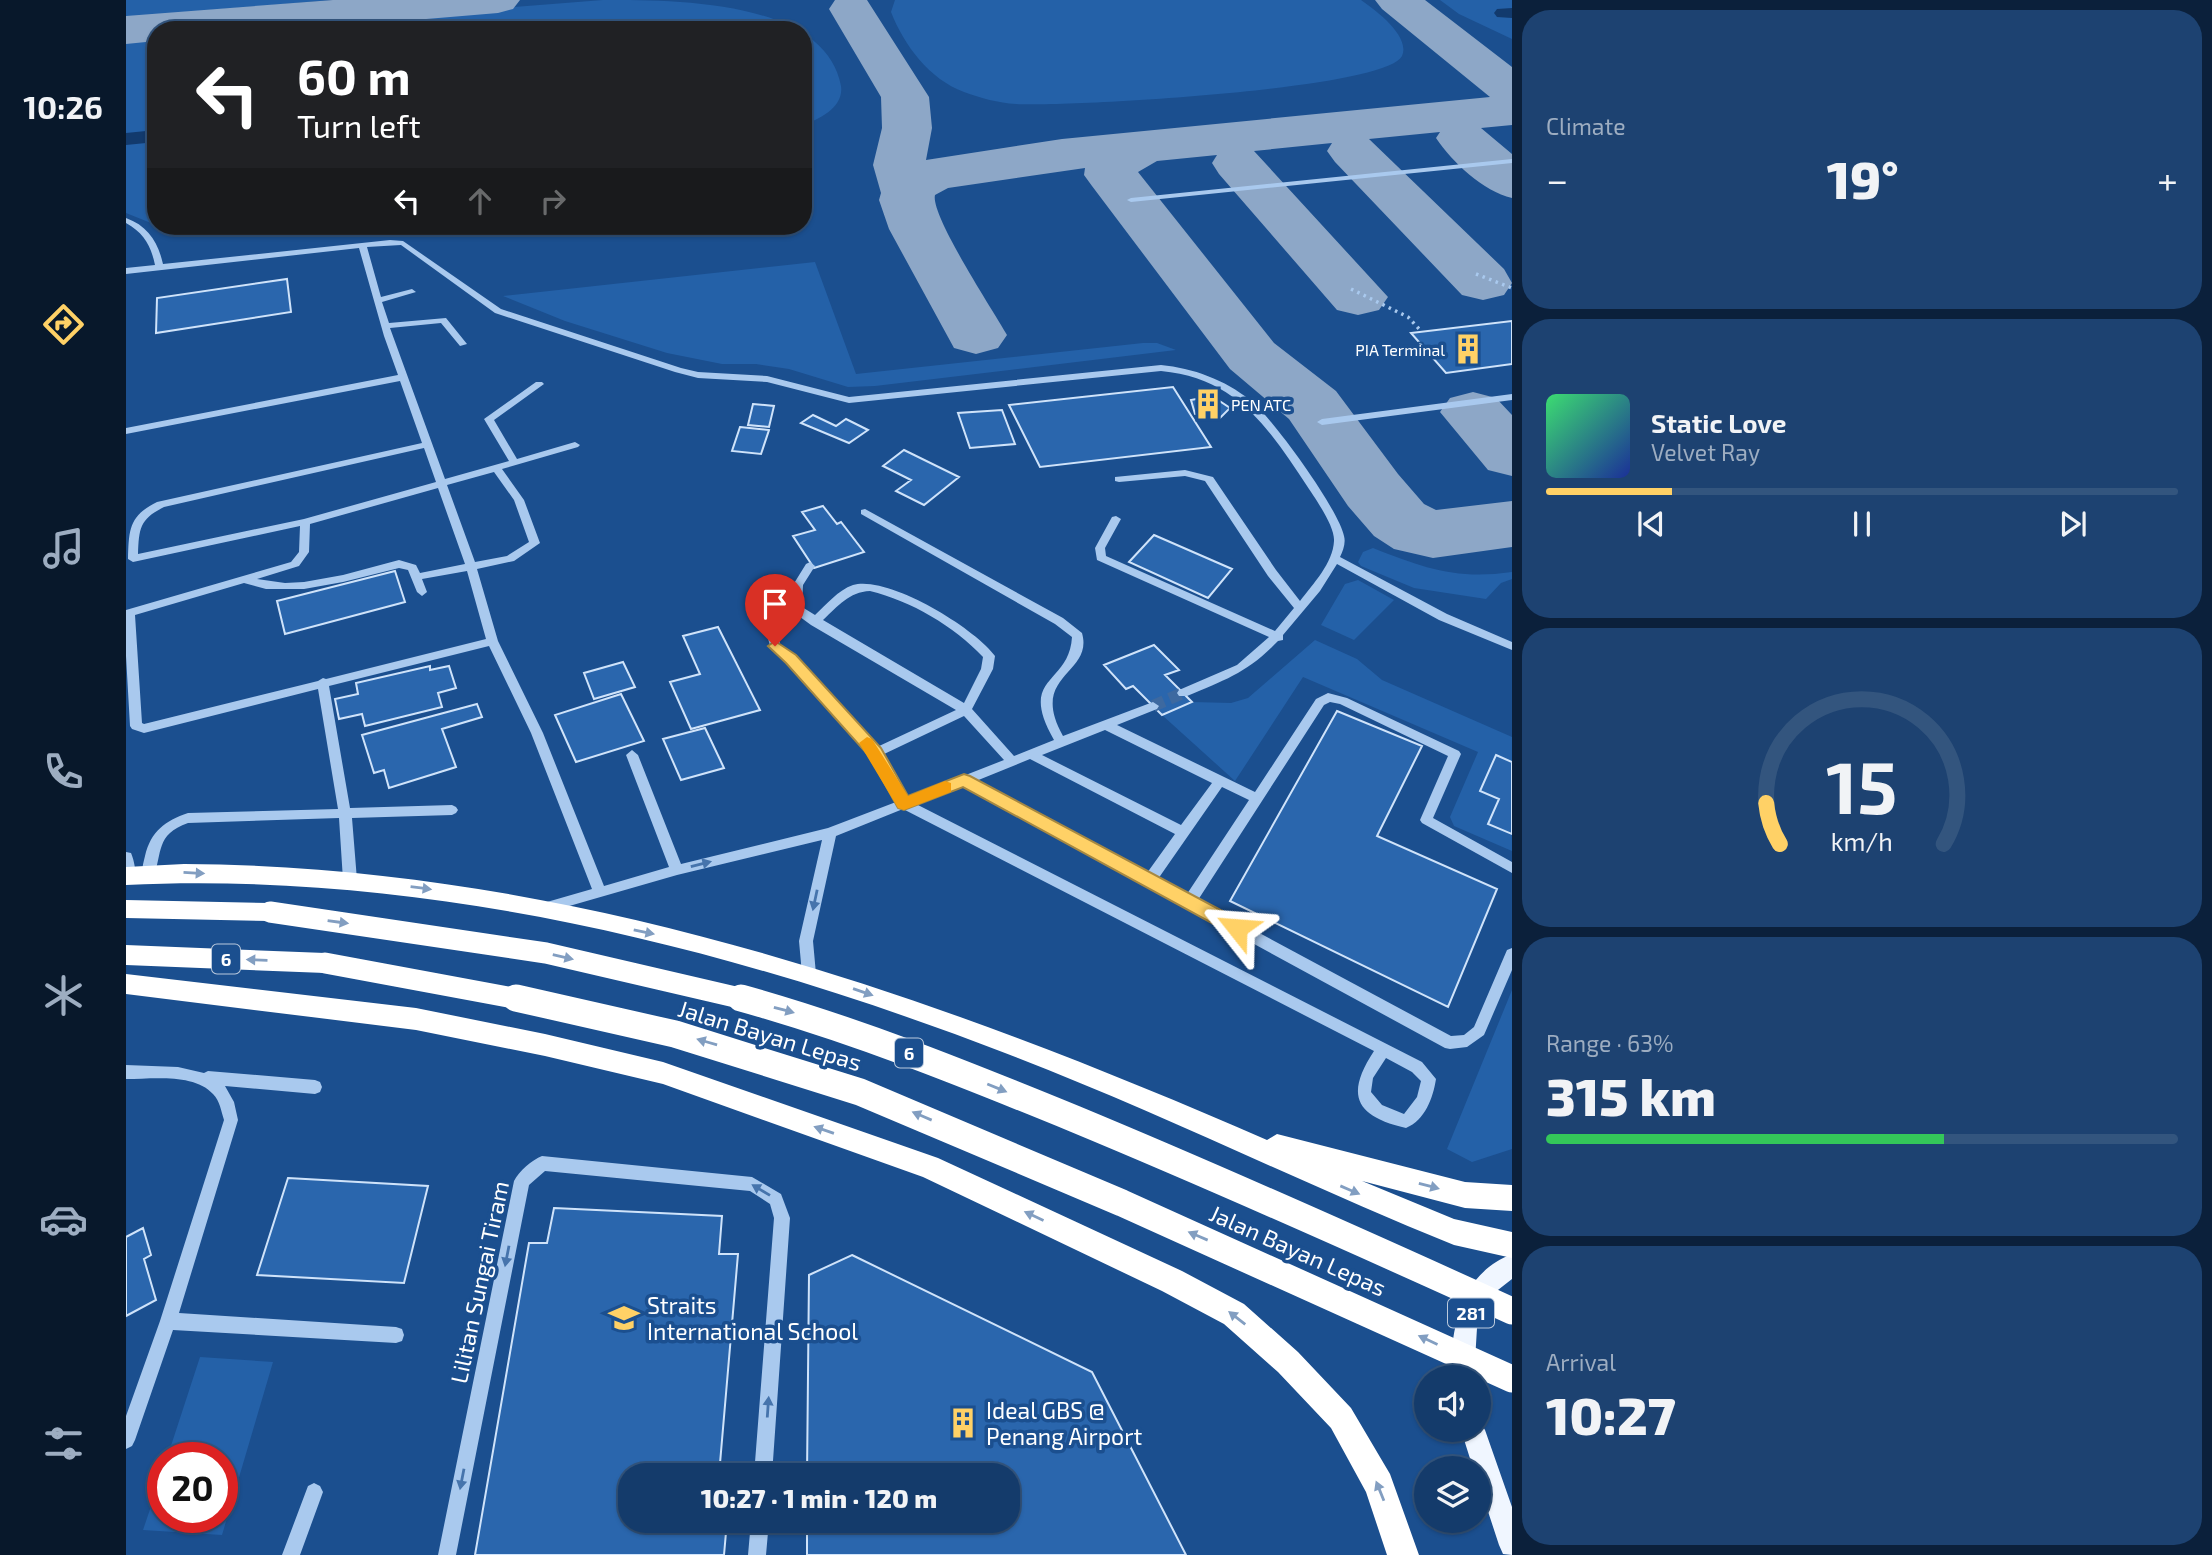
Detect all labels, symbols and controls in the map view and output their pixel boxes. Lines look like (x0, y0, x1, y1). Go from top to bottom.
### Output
text: 60 m (297, 46, 411, 105)
icon: left (182, 49, 273, 140)
text: 10:26 (23, 87, 103, 125)
text: Turn left (297, 106, 421, 144)
text: Climate (1546, 112, 1626, 140)
text: 19° (1827, 147, 1899, 209)
text: − (1546, 156, 1568, 202)
text: + (2157, 156, 2178, 202)
icon: left (388, 182, 426, 220)
icon: ahead (461, 182, 499, 220)
icon: right (534, 182, 572, 220)
icon: directions (39, 300, 88, 349)
building icon: PIA Terminal (1451, 332, 1485, 366)
place label: PIA Terminal (1355, 340, 1445, 359)
building icon: PEN ATC (1191, 387, 1225, 421)
place label: PEN ATC (1231, 395, 1291, 414)
text: Static Love (1651, 407, 1787, 438)
text: Velvet Ray (1651, 438, 1760, 466)
icon: previous (1632, 505, 1670, 543)
icon: pause (1843, 505, 1881, 543)
icon: next (2054, 505, 2092, 543)
icon: music (39, 524, 88, 573)
pin (745, 574, 805, 646)
icon: arrive (756, 585, 794, 623)
text: 15 (1826, 741, 1898, 829)
icon: phone (39, 747, 88, 796)
text: km/h (1831, 825, 1893, 855)
one-way arrow (690, 858, 712, 869)
one-way arrow (183, 868, 205, 879)
one-way arrow (410, 882, 432, 893)
one-way arrow (809, 889, 820, 911)
position arrow (1200, 891, 1274, 965)
one-way arrow (327, 917, 349, 928)
one-way arrow (633, 926, 655, 937)
road number: 6 (212, 944, 240, 974)
one-way arrow (552, 951, 574, 962)
one-way arrow (246, 955, 268, 966)
icon: climate (39, 971, 88, 1020)
one-way arrow (853, 987, 874, 998)
street label: Jalan Bayan Lepas (675, 994, 865, 1076)
one-way arrow (773, 1006, 794, 1016)
text: Range · 63% (1546, 1029, 1674, 1057)
one-way arrow (696, 1037, 717, 1047)
road number: 6 (895, 1038, 923, 1068)
text: 315 km (1546, 1064, 1716, 1126)
one-way arrow (987, 1082, 1008, 1093)
one-way arrow (912, 1110, 933, 1121)
one-way arrow (813, 1124, 834, 1135)
street label: Lilitan Sungai Tiram (444, 1178, 514, 1386)
one-way arrow (1418, 1181, 1440, 1192)
one-way arrow (751, 1183, 771, 1196)
one-way arrow (1340, 1184, 1360, 1196)
icon: car (39, 1195, 88, 1244)
street label: Jalan Bayan Lepas (1205, 1199, 1391, 1301)
one-way arrow (1024, 1210, 1044, 1222)
one-way arrow (1188, 1230, 1209, 1241)
one-way arrow (501, 1245, 512, 1267)
place label: Straits International School (647, 1291, 858, 1345)
road number: 281 (1448, 1298, 1494, 1328)
school or university icon: Straits International School (607, 1301, 641, 1335)
one-way arrow (1228, 1310, 1246, 1325)
one-way arrow (1418, 1334, 1438, 1346)
text: Arrival (1546, 1348, 1616, 1376)
map controls (1414, 1365, 1491, 1533)
button: sound (1414, 1365, 1491, 1442)
text: 10:27 (1546, 1383, 1676, 1445)
one-way arrow (763, 1396, 774, 1418)
place label: Ideal GBS @ Penang Airport (986, 1396, 1142, 1450)
building icon: Ideal GBS @ Penang Airport (946, 1406, 980, 1440)
icon: filters (39, 1419, 88, 1468)
speed limit sign: 20 (147, 1442, 238, 1533)
button: layers (1414, 1456, 1491, 1533)
one-way arrow (457, 1468, 468, 1490)
one-way arrow (1375, 1480, 1386, 1501)
text: 10:27 · 1 min · 120 m (701, 1482, 937, 1513)

